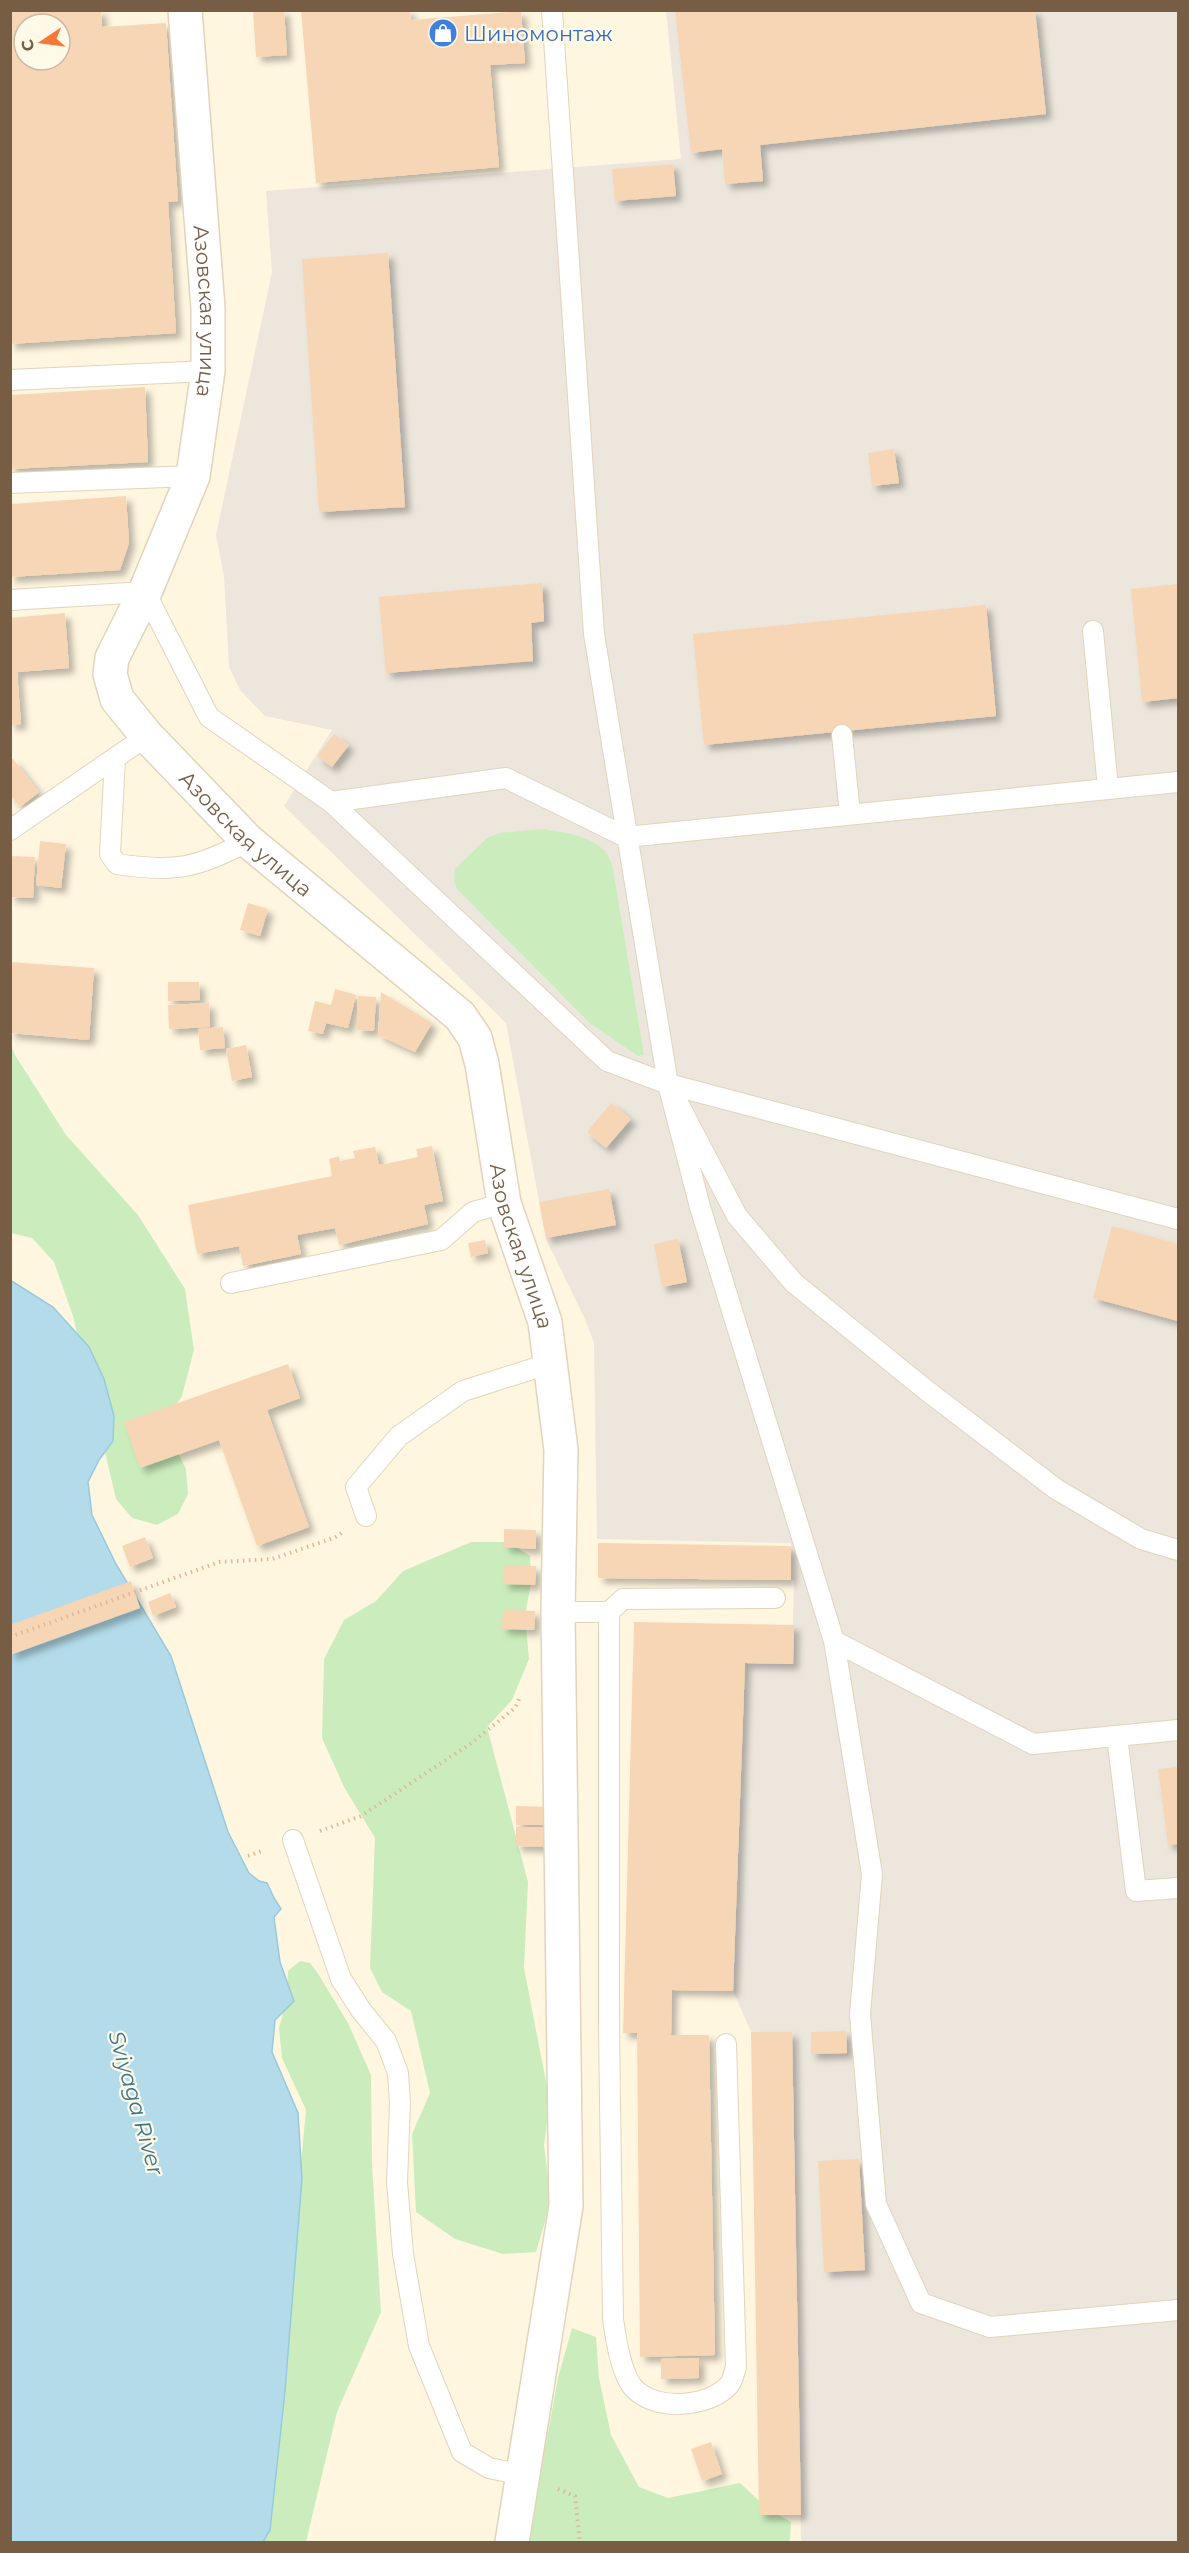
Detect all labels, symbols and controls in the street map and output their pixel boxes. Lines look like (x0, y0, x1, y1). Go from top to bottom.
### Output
north arrow (12, 12, 72, 72)
shop icon: Шиномонтаж (427, 17, 459, 49)
place label: Шиномонтаж (464, 21, 613, 46)
text: С (17, 37, 38, 53)
street label: Азовская улица (189, 224, 221, 399)
street label: Азовская улица (174, 765, 317, 901)
street label: Азовская улица (485, 1161, 558, 1330)
water label: Sviyaga River (103, 2028, 170, 2179)

